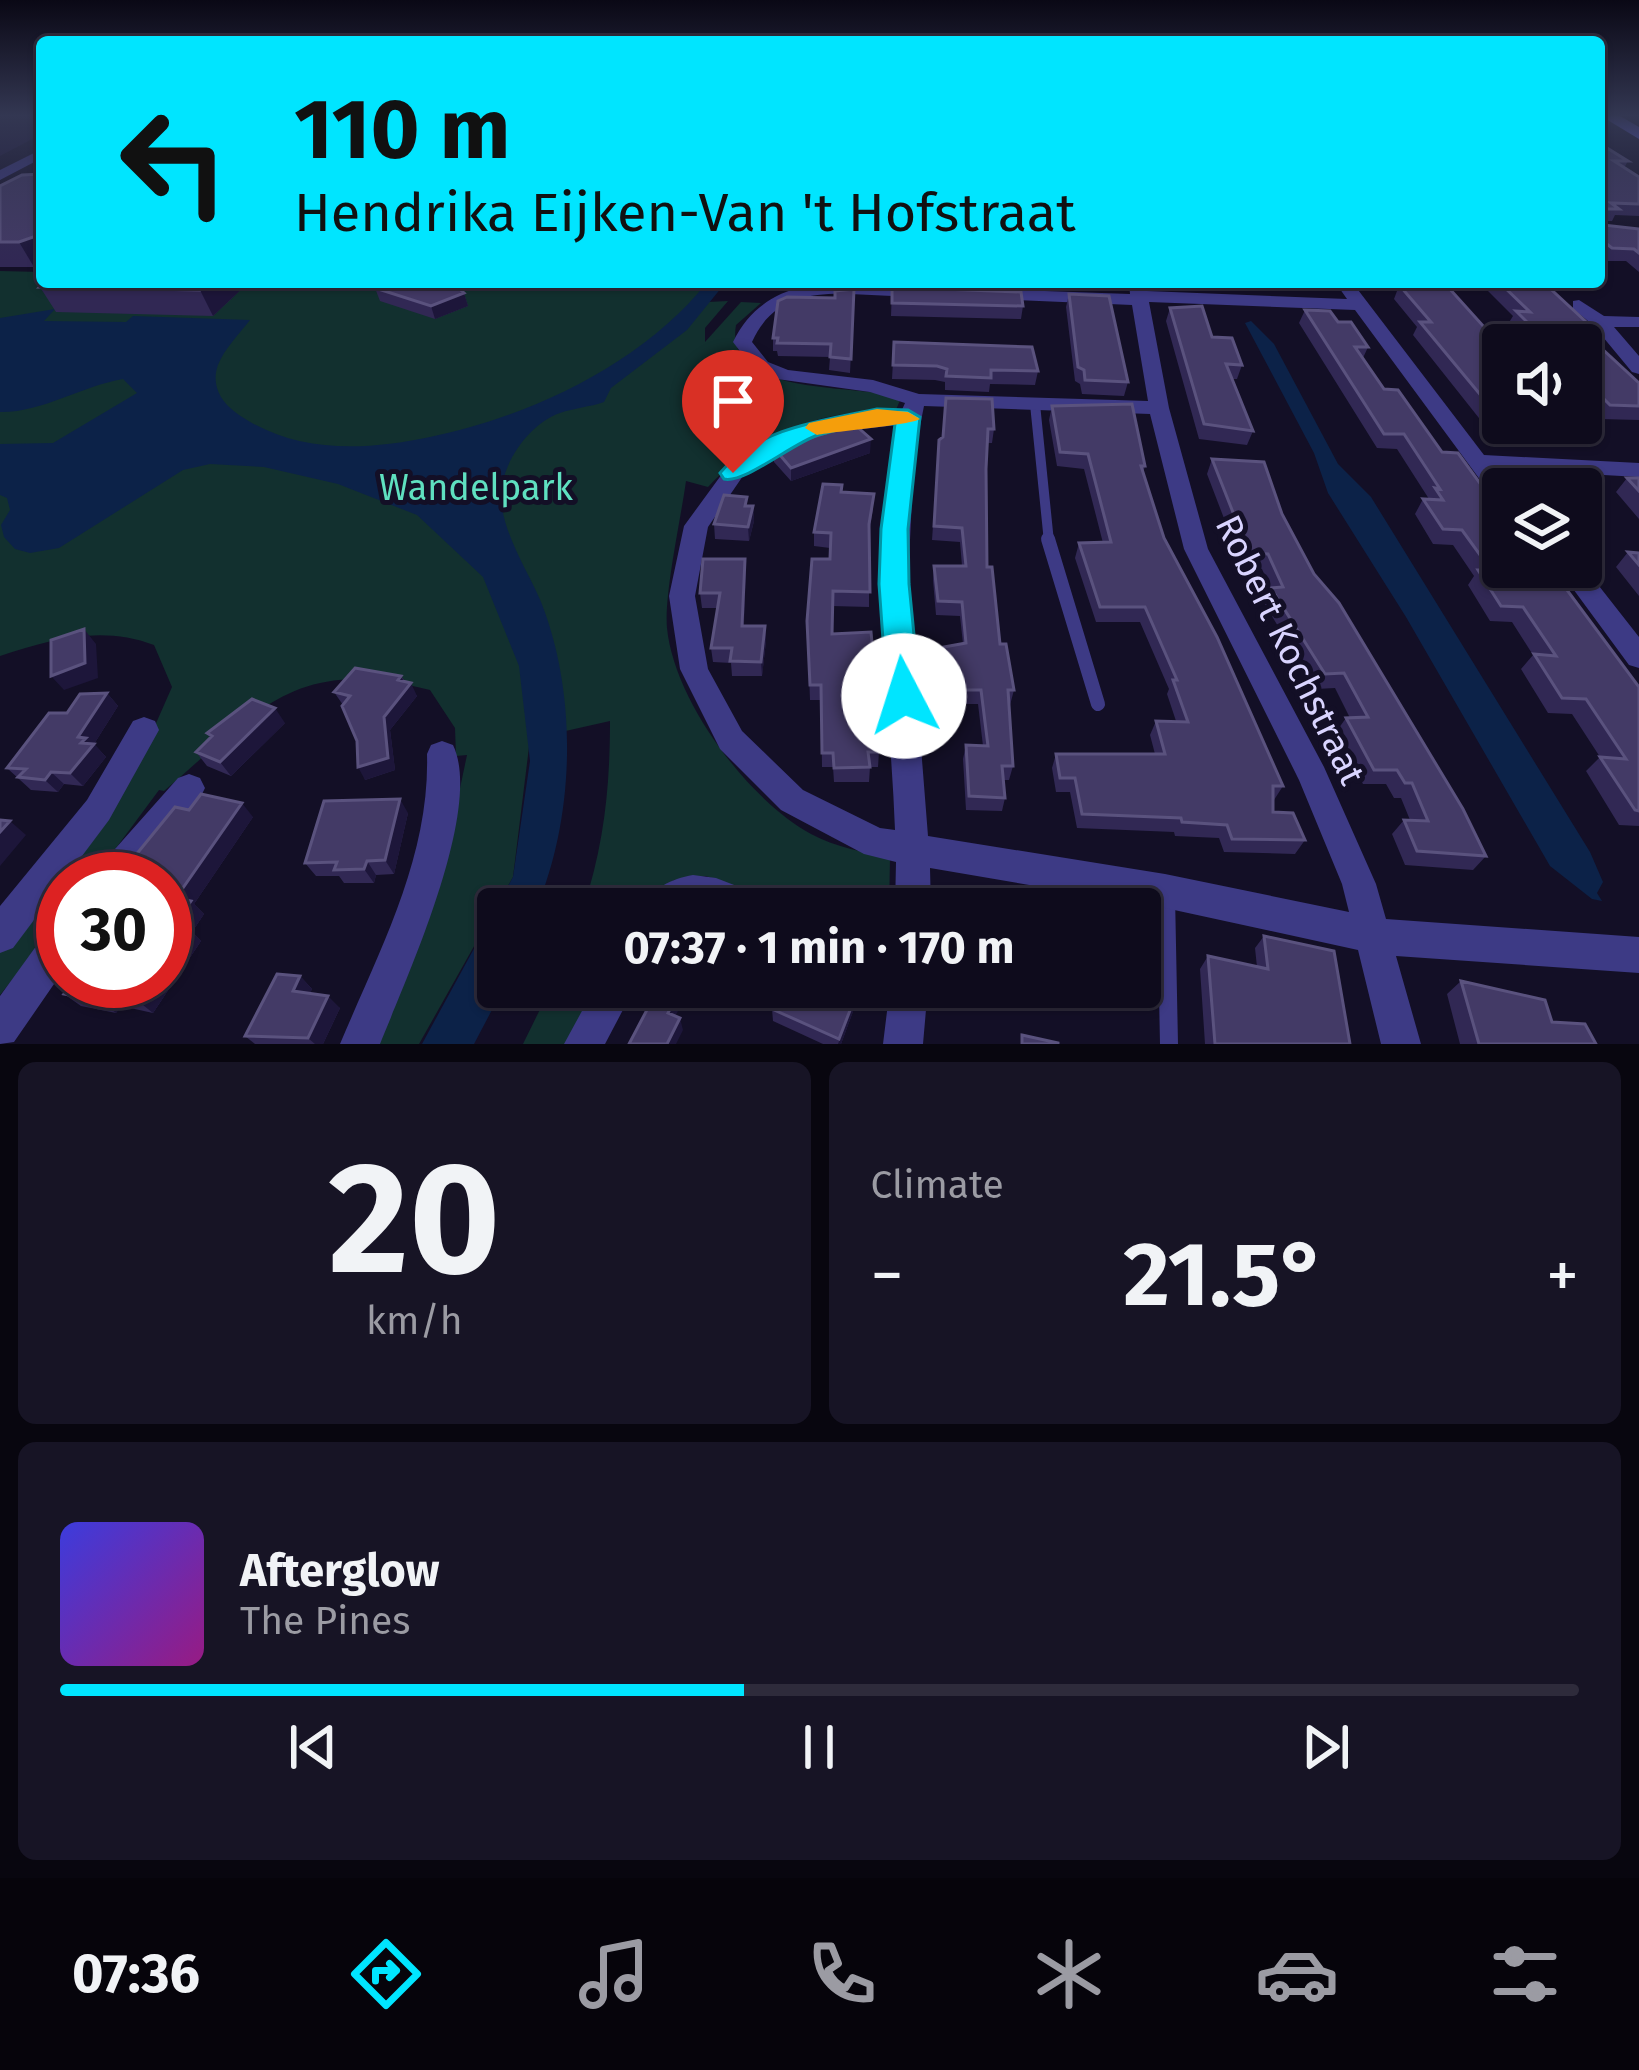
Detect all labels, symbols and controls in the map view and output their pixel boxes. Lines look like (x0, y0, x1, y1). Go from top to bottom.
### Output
text: 110 m (294, 79, 510, 180)
icon: left (96, 84, 252, 240)
text: Hendrika Eijken-Van 't Hofstraat (294, 181, 1076, 245)
map controls (1482, 324, 1602, 588)
button: sound (1482, 324, 1602, 444)
pin (682, 350, 784, 473)
icon: arrive (700, 368, 766, 434)
park label: Wandelpark (379, 466, 574, 510)
button: layers (1482, 468, 1602, 588)
street label: Robert Kochstraat (1206, 508, 1374, 792)
position arrow (841, 633, 967, 759)
speed limit sign: 30 (36, 852, 192, 1008)
text: 07:37 · 1 min · 170 m (623, 921, 1015, 975)
text: 20 (328, 1126, 500, 1313)
text: Climate (871, 1162, 1004, 1208)
text: 21.5° (1123, 1221, 1326, 1329)
text: − (871, 1236, 904, 1315)
text: + (1546, 1236, 1579, 1315)
text: km/h (366, 1298, 463, 1344)
text: Afterglow (240, 1544, 439, 1598)
text: The Pines (240, 1598, 411, 1644)
icon: previous (280, 1714, 346, 1780)
icon: pause (786, 1714, 852, 1780)
icon: next (1293, 1714, 1359, 1780)
icon: directions (344, 1932, 428, 2016)
icon: music (572, 1932, 656, 2016)
icon: phone (800, 1932, 884, 2016)
icon: climate (1027, 1932, 1111, 2016)
icon: car (1255, 1932, 1339, 2016)
icon: filters (1483, 1932, 1567, 2016)
text: 07:36 (72, 1942, 200, 2006)

